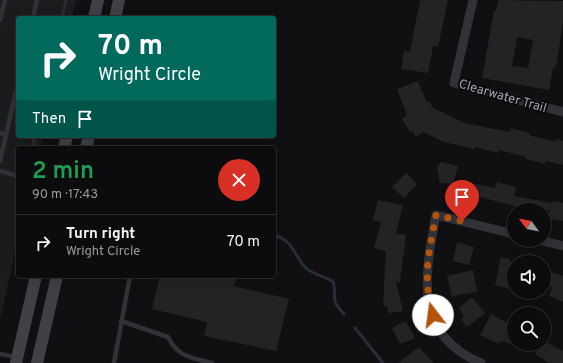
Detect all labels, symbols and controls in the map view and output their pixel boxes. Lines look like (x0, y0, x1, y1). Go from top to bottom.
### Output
text: 70 m (98, 29, 163, 65)
icon: right (32, 32, 84, 84)
text: Wright Circle (98, 64, 201, 87)
street label: Clearwater Trail (457, 77, 548, 117)
icon: arrive (74, 108, 96, 130)
text: Then (32, 110, 66, 129)
text: 2 min (32, 157, 94, 187)
button: close (218, 159, 260, 201)
pin (445, 180, 479, 221)
icon: arrive (451, 186, 473, 208)
text: 90 m · 17:43 (32, 187, 98, 203)
north arrow (507, 203, 551, 247)
map controls (507, 203, 551, 351)
text: Turn right (66, 225, 135, 244)
icon: right (32, 232, 54, 254)
text: 70 m (227, 233, 260, 252)
text: Wright Circle (66, 244, 140, 260)
button: sound (507, 255, 551, 299)
position arrow (412, 294, 454, 336)
button: search (507, 307, 551, 351)

